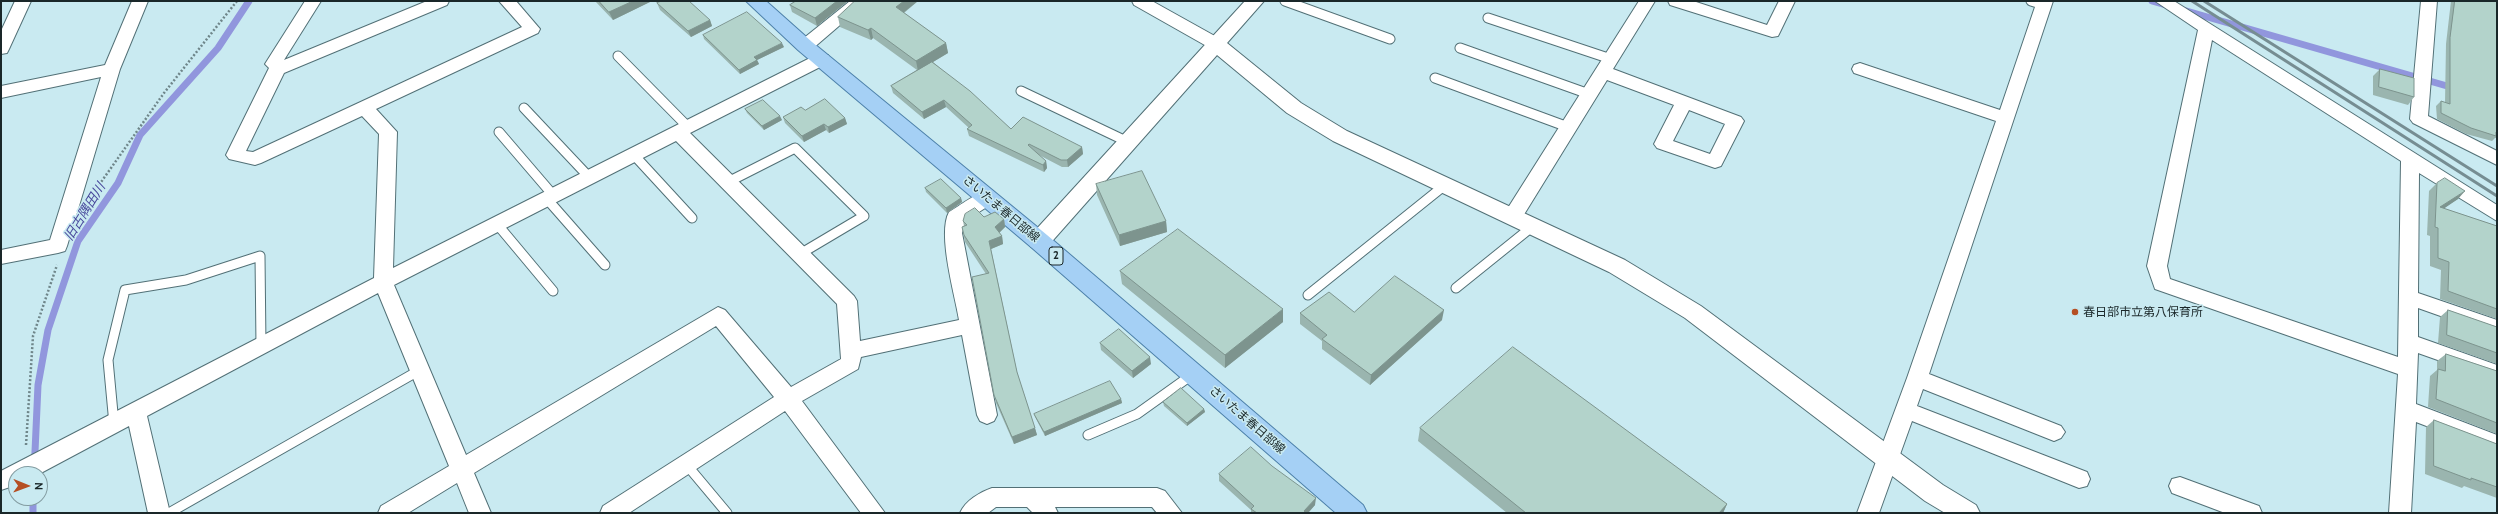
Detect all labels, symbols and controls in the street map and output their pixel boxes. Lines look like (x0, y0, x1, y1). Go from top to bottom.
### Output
street label: さいたま春日部線 (960, 173, 1042, 245)
water label: 旧古隅田川 (61, 180, 109, 244)
road number: 2 (1049, 247, 1063, 265)
place label: 春日部市立第八保育所 (2083, 305, 2203, 319)
marker: 春日部市立第八保育所 (2070, 307, 2080, 317)
street label: さいたま春日部線 (1206, 383, 1288, 457)
north arrow (8, 466, 48, 506)
text: N (32, 482, 46, 490)

